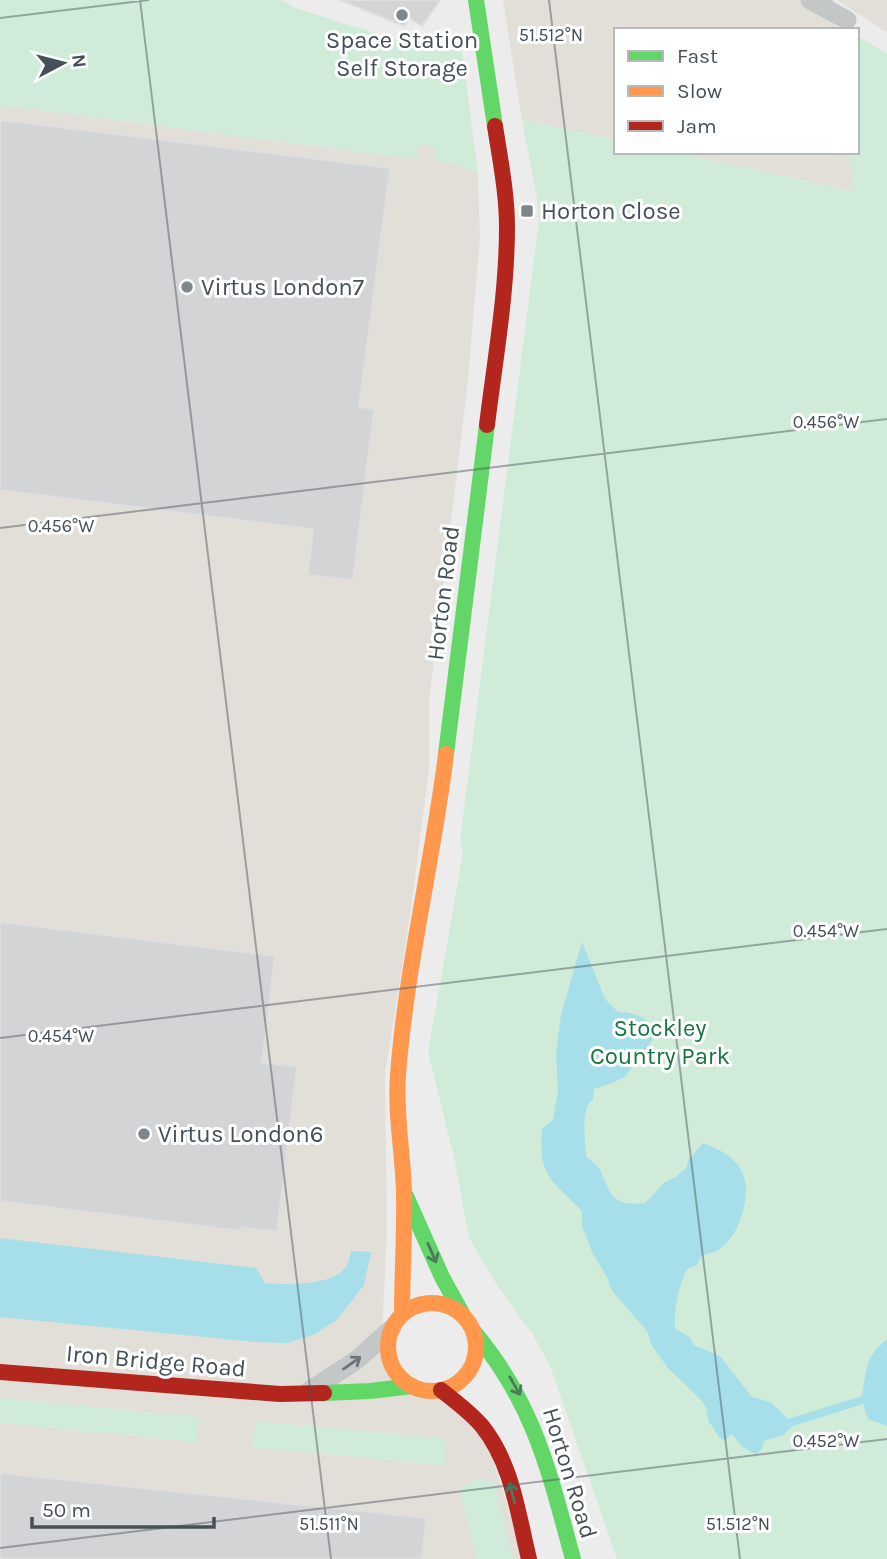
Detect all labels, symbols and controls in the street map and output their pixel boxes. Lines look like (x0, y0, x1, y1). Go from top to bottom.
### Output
marker: Space Station Self Storage (394, 7, 410, 23)
text: 51.512°N (519, 24, 583, 46)
place label: Space Station Self Storage (326, 26, 478, 82)
north arrow (28, 28, 98, 98)
legend (614, 28, 859, 154)
text: Fast (677, 44, 718, 68)
text: N (67, 53, 91, 69)
text: Slow (677, 79, 722, 103)
text: Jam (677, 114, 717, 138)
place label: Horton Close (541, 197, 681, 225)
marker: Horton Close (519, 203, 535, 219)
place label: Virtus London7 (201, 273, 364, 301)
marker: Virtus London7 (179, 279, 195, 295)
text: 0.456°W (793, 411, 859, 433)
text: 0.456°W (28, 515, 94, 537)
street label: Horton Road (421, 524, 465, 662)
text: 0.454°W (793, 920, 859, 942)
park label: Stockley Country Park (590, 1014, 730, 1070)
text: 0.454°W (28, 1025, 94, 1047)
place label: Virtus London6 (158, 1120, 324, 1148)
marker: Virtus London6 (136, 1126, 152, 1142)
one-way arrow (426, 1242, 439, 1263)
street label: Iron Bridge Road (65, 1339, 247, 1383)
one-way arrow (342, 1356, 361, 1370)
one-way arrow (508, 1376, 522, 1396)
street label: Horton Road (537, 1404, 603, 1542)
text: 0.452°W (793, 1430, 859, 1452)
one-way arrow (504, 1482, 517, 1504)
scale bar (32, 1486, 214, 1530)
text: 50 m (42, 1498, 91, 1522)
text: 51.511°N (299, 1513, 359, 1535)
text: 51.512°N (706, 1513, 770, 1535)

